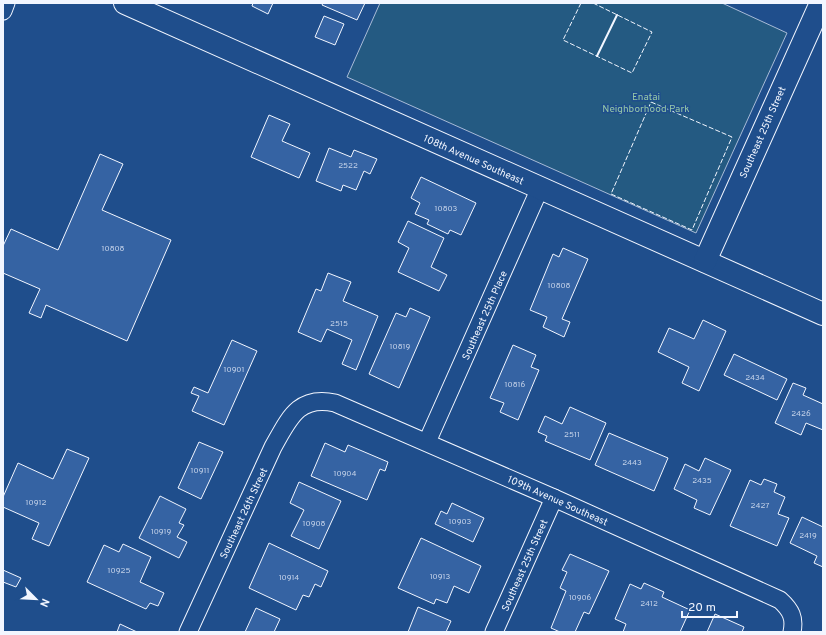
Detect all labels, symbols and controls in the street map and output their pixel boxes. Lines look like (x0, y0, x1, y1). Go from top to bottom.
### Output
street label: Southeast 25th Street (737, 84, 790, 181)
park label: Enatai Neighborhood Park (602, 91, 690, 116)
street label: 108th Avenue Southeast (421, 132, 526, 188)
house number: 2522 (338, 161, 358, 171)
house number: 10803 (435, 204, 458, 214)
house number: 10808 (102, 244, 125, 254)
street label: Southeast 25th Place (460, 269, 511, 362)
house number: 10808 (548, 281, 571, 291)
house number: 2515 (330, 319, 348, 329)
house number: 10819 (390, 342, 411, 352)
house number: 10901 (224, 365, 244, 375)
house number: 2434 (745, 373, 765, 383)
house number: 10816 (505, 380, 526, 390)
house number: 2426 (791, 409, 811, 419)
house number: 2511 (564, 430, 580, 440)
house number: 2443 (622, 458, 642, 468)
house number: 10911 (191, 466, 209, 476)
street label: Southeast 26th Street (218, 466, 271, 561)
house number: 10904 (334, 469, 356, 479)
street label: 109th Avenue Southeast (505, 473, 610, 529)
house number: 2435 (692, 476, 712, 486)
house number: 10912 (26, 498, 46, 508)
house number: 2427 (751, 501, 769, 511)
house number: 10903 (449, 517, 472, 527)
street label: Southeast 25th Street (499, 517, 552, 614)
house number: 10908 (303, 519, 326, 529)
house number: 10919 (151, 527, 172, 537)
house number: 2419 (799, 531, 817, 541)
house number: 10925 (108, 566, 130, 576)
house number: 10913 (430, 572, 451, 582)
house number: 10914 (279, 573, 299, 583)
north arrow (16, 579, 56, 619)
house number: 10906 (569, 593, 592, 603)
scale bar (682, 593, 737, 619)
text: N (36, 596, 52, 609)
house number: 2412 (640, 599, 658, 609)
text: 20 m (688, 600, 716, 616)

